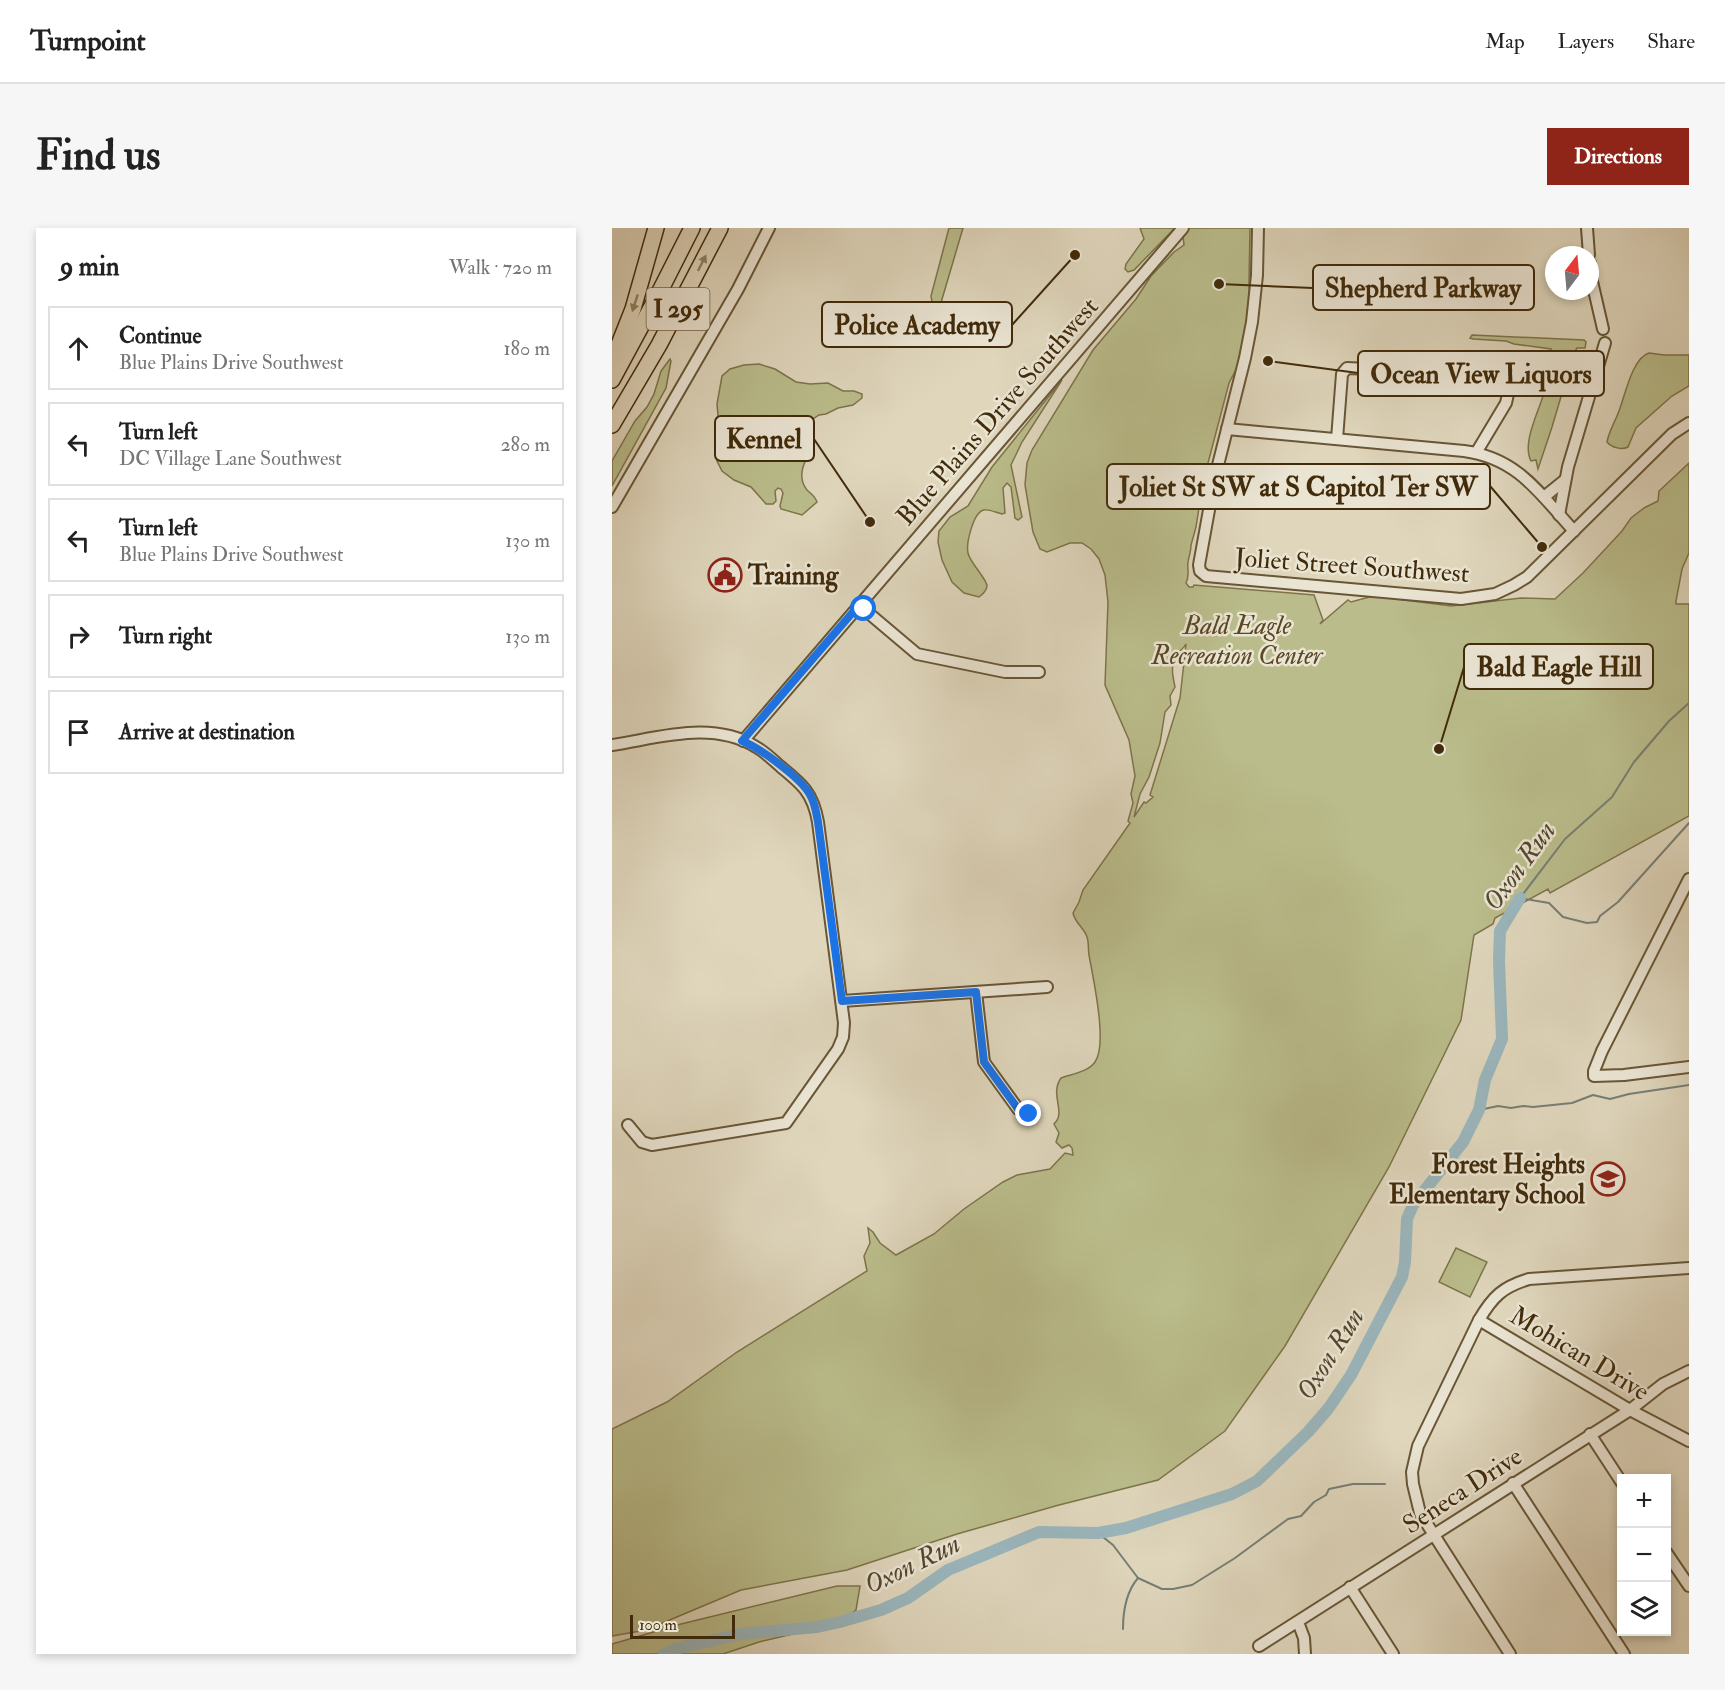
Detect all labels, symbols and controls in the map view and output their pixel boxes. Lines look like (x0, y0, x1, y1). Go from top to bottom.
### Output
text: Turnpoint (30, 24, 146, 59)
text: Map (1485, 28, 1525, 55)
text: Layers (1558, 28, 1614, 55)
text: Share (1647, 28, 1695, 55)
button: Directions (1547, 128, 1689, 185)
text: Find us (36, 130, 160, 182)
north arrow (1545, 246, 1599, 300)
text: 9 min (60, 251, 119, 283)
text: Walk · 720 m (449, 255, 552, 280)
one-way arrow (697, 255, 707, 272)
callout: Shepherd Parkway (1313, 265, 1534, 310)
text: Shepherd Parkway (1325, 272, 1522, 306)
road number: I 295 (646, 288, 710, 330)
street label: Blue Plains Drive Southwest (890, 291, 1106, 532)
one-way arrow (629, 294, 639, 312)
callout: Police Academy (822, 302, 1012, 347)
text: Police Academy (834, 309, 1001, 343)
text: Continue (119, 322, 202, 350)
icon: ahead (62, 332, 95, 365)
text: 180 m (503, 336, 550, 361)
text: Blue Plains Drive Southwest (119, 350, 343, 375)
callout: Ocean View Liquors (1358, 351, 1604, 396)
text: Ocean View Liquors (1370, 358, 1592, 392)
callout: Kennel (715, 416, 814, 461)
text: Turn left (119, 418, 198, 446)
text: Kennel (726, 423, 803, 456)
icon: left (62, 428, 95, 461)
text: 280 m (500, 432, 550, 457)
text: DC Village Lane Southwest (119, 446, 342, 471)
callout: Joliet St SW at S Capitol Ter SW (1107, 464, 1490, 509)
text: Joliet St SW at S Capitol Ter SW (1117, 471, 1479, 505)
text: Turn left (119, 514, 198, 542)
icon: left (62, 524, 95, 557)
text: 130 m (505, 528, 550, 553)
text: Blue Plains Drive Southwest (119, 542, 343, 567)
street label: Joliet Street Southwest (1233, 542, 1470, 590)
public building icon: Training (707, 557, 743, 593)
place label: Training (747, 560, 840, 593)
route start (850, 595, 876, 621)
park label: Bald Eagle Recreation Center (1150, 610, 1324, 672)
icon: right (62, 620, 95, 653)
text: Turn right (119, 622, 212, 650)
text: 130 m (505, 624, 550, 649)
callout: Bald Eagle Hill (1464, 644, 1653, 689)
text: Bald Eagle Hill (1476, 651, 1643, 685)
icon: arrive (62, 716, 95, 749)
text: Arrive at destination (119, 718, 295, 746)
water label: Oxon Run (1476, 815, 1563, 917)
route end (1015, 1100, 1041, 1126)
place label: Forest Heights Elementary School (1389, 1149, 1585, 1212)
school or university icon: Forest Heights Elementary School (1590, 1161, 1626, 1197)
street label: Mohican Drive (1504, 1300, 1655, 1408)
water label: Oxon Run (1289, 1302, 1372, 1406)
street label: Seneca Drive (1397, 1440, 1528, 1541)
map controls (1617, 1474, 1671, 1636)
button: + (1617, 1474, 1671, 1528)
water label: Oxon Run (859, 1527, 966, 1602)
button: − (1617, 1528, 1671, 1582)
button: layers (1617, 1582, 1671, 1636)
scale bar (630, 1612, 735, 1640)
text: 100 m (639, 1615, 677, 1635)

